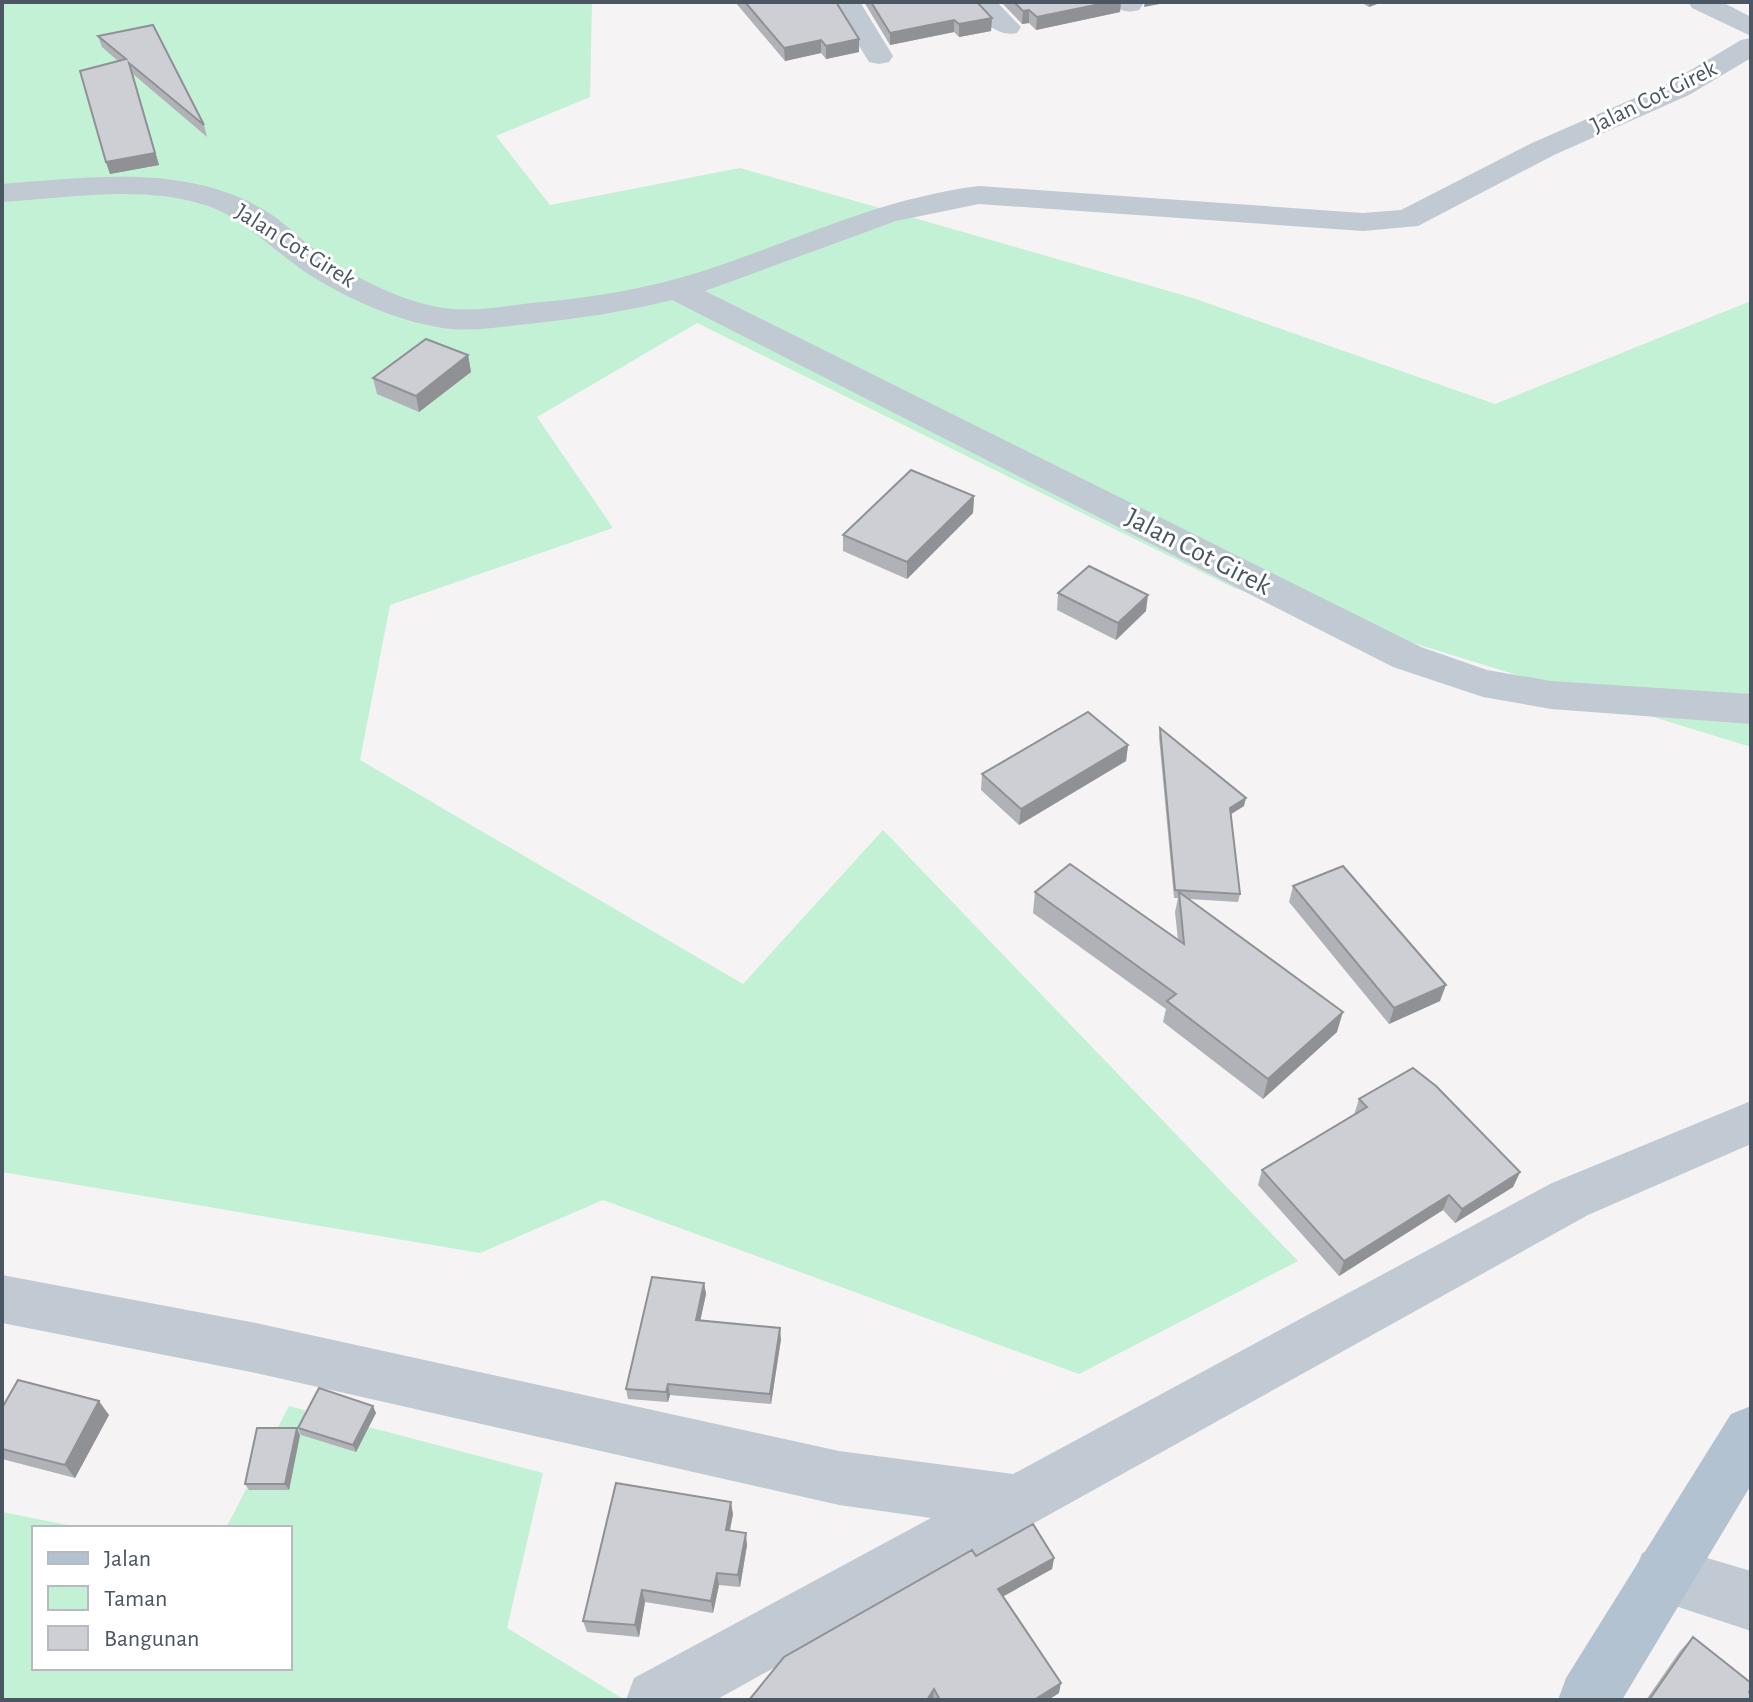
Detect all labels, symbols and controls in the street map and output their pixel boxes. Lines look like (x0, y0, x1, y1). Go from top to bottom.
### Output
street label: Jalan Cot Girek (1587, 56, 1721, 138)
street label: Jalan Cot Girek (231, 200, 359, 292)
street label: Jalan Cot Girek (1121, 503, 1276, 601)
legend (32, 1526, 292, 1670)
text: Jalan (104, 1547, 151, 1571)
text: Taman (104, 1587, 167, 1611)
text: Bangunan (104, 1627, 199, 1651)

